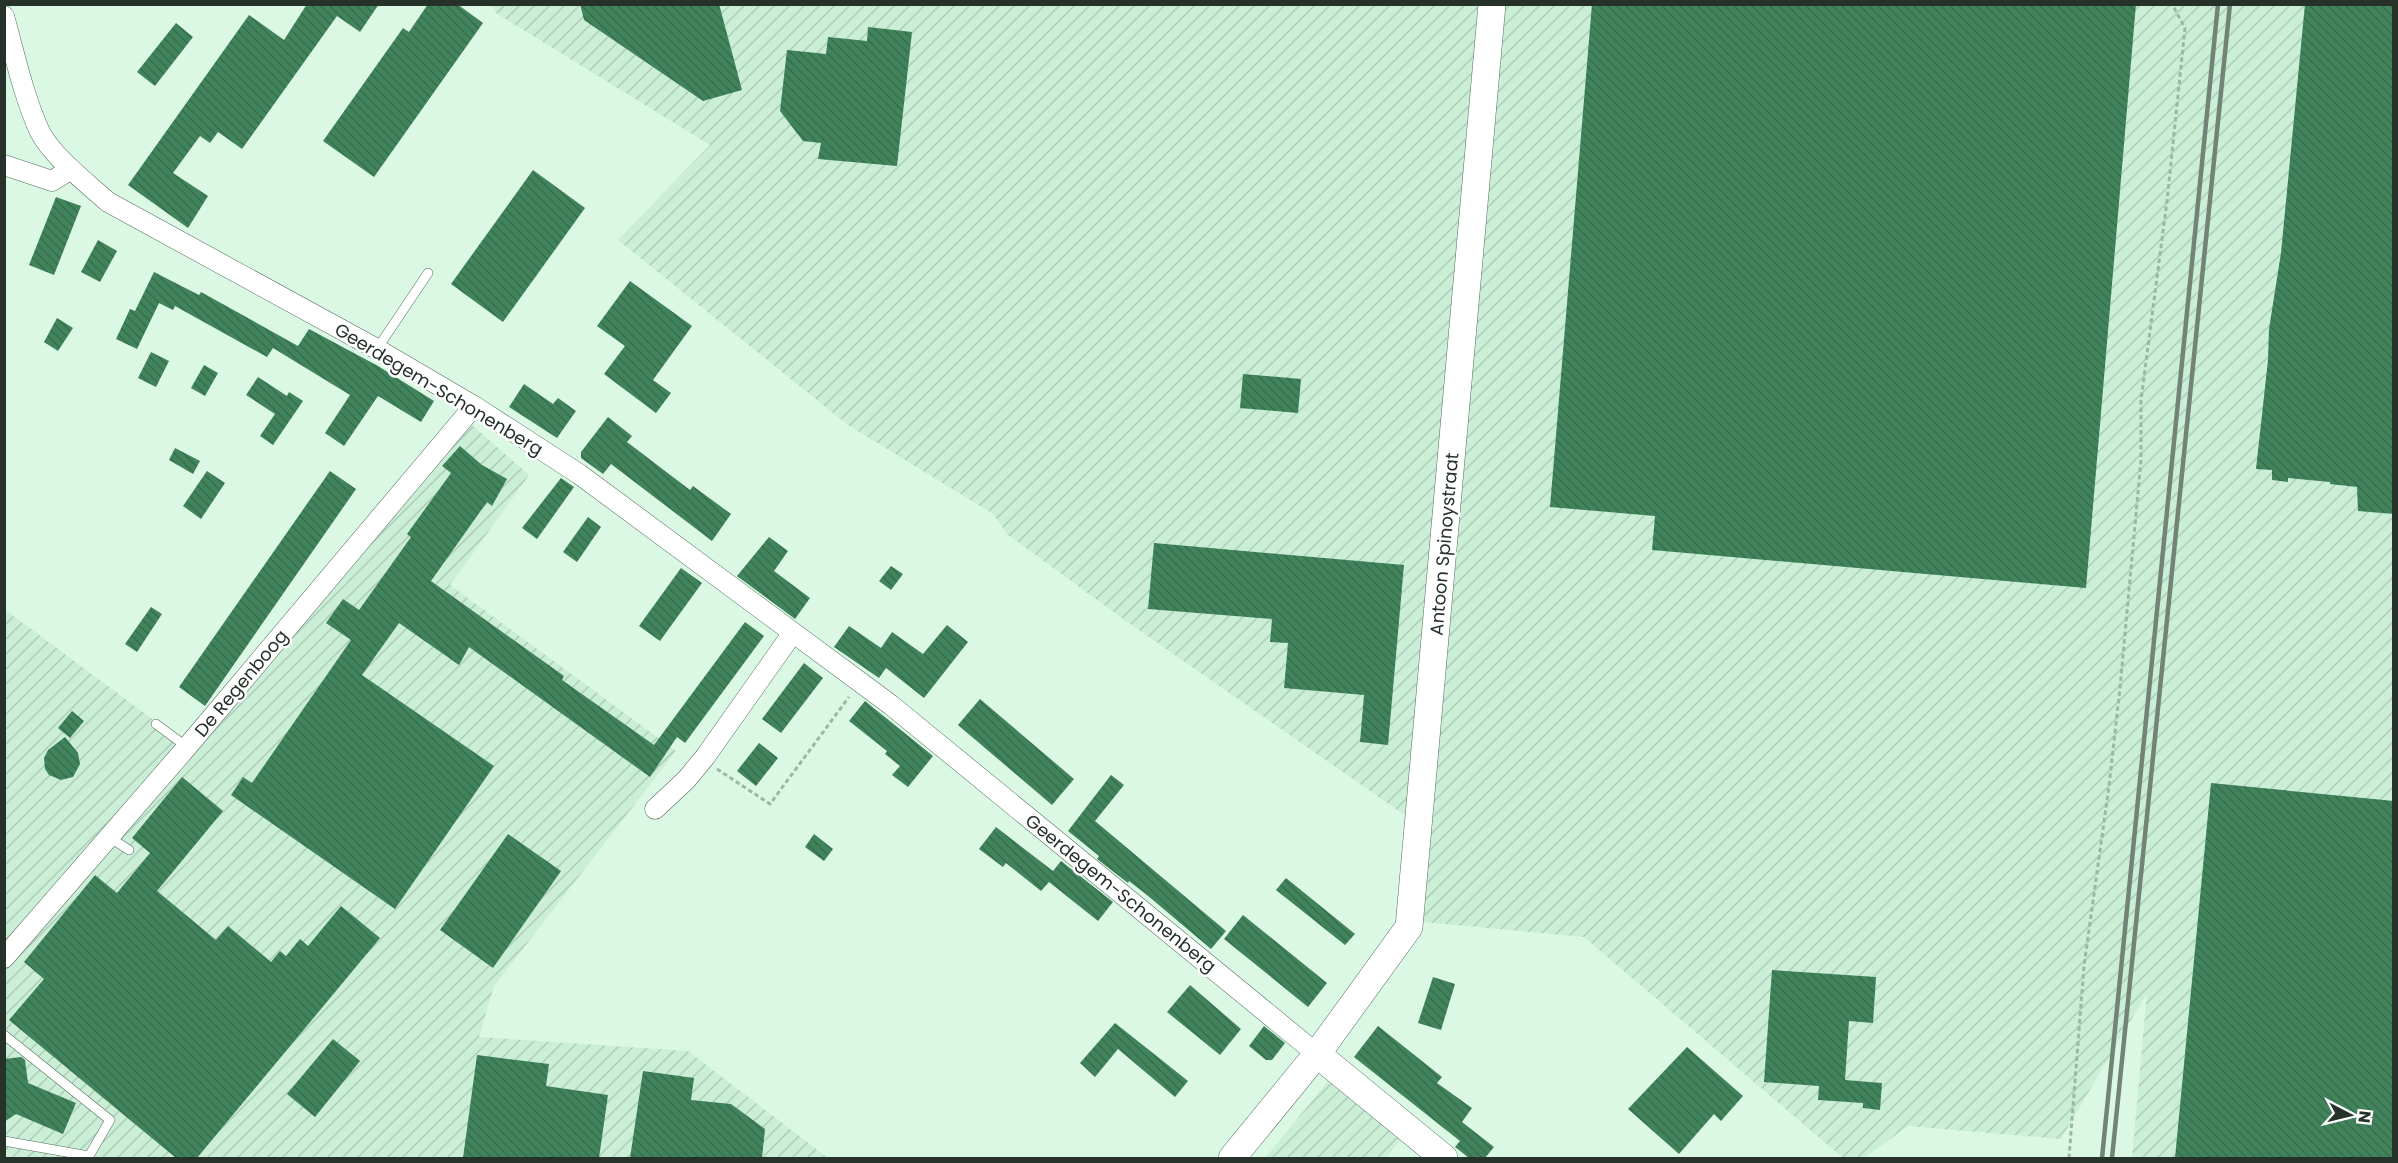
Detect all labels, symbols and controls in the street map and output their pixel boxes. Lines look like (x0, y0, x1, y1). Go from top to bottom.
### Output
street label: Geerdegem-Schonenberg (330, 317, 548, 461)
street label: Antoon Spinoystraat (1424, 452, 1464, 636)
street label: De Regenboog (189, 624, 293, 742)
street label: Geerdegem-Schonenberg (1020, 808, 1222, 978)
north arrow (2320, 1085, 2380, 1145)
text: N (2352, 1109, 2377, 1124)

